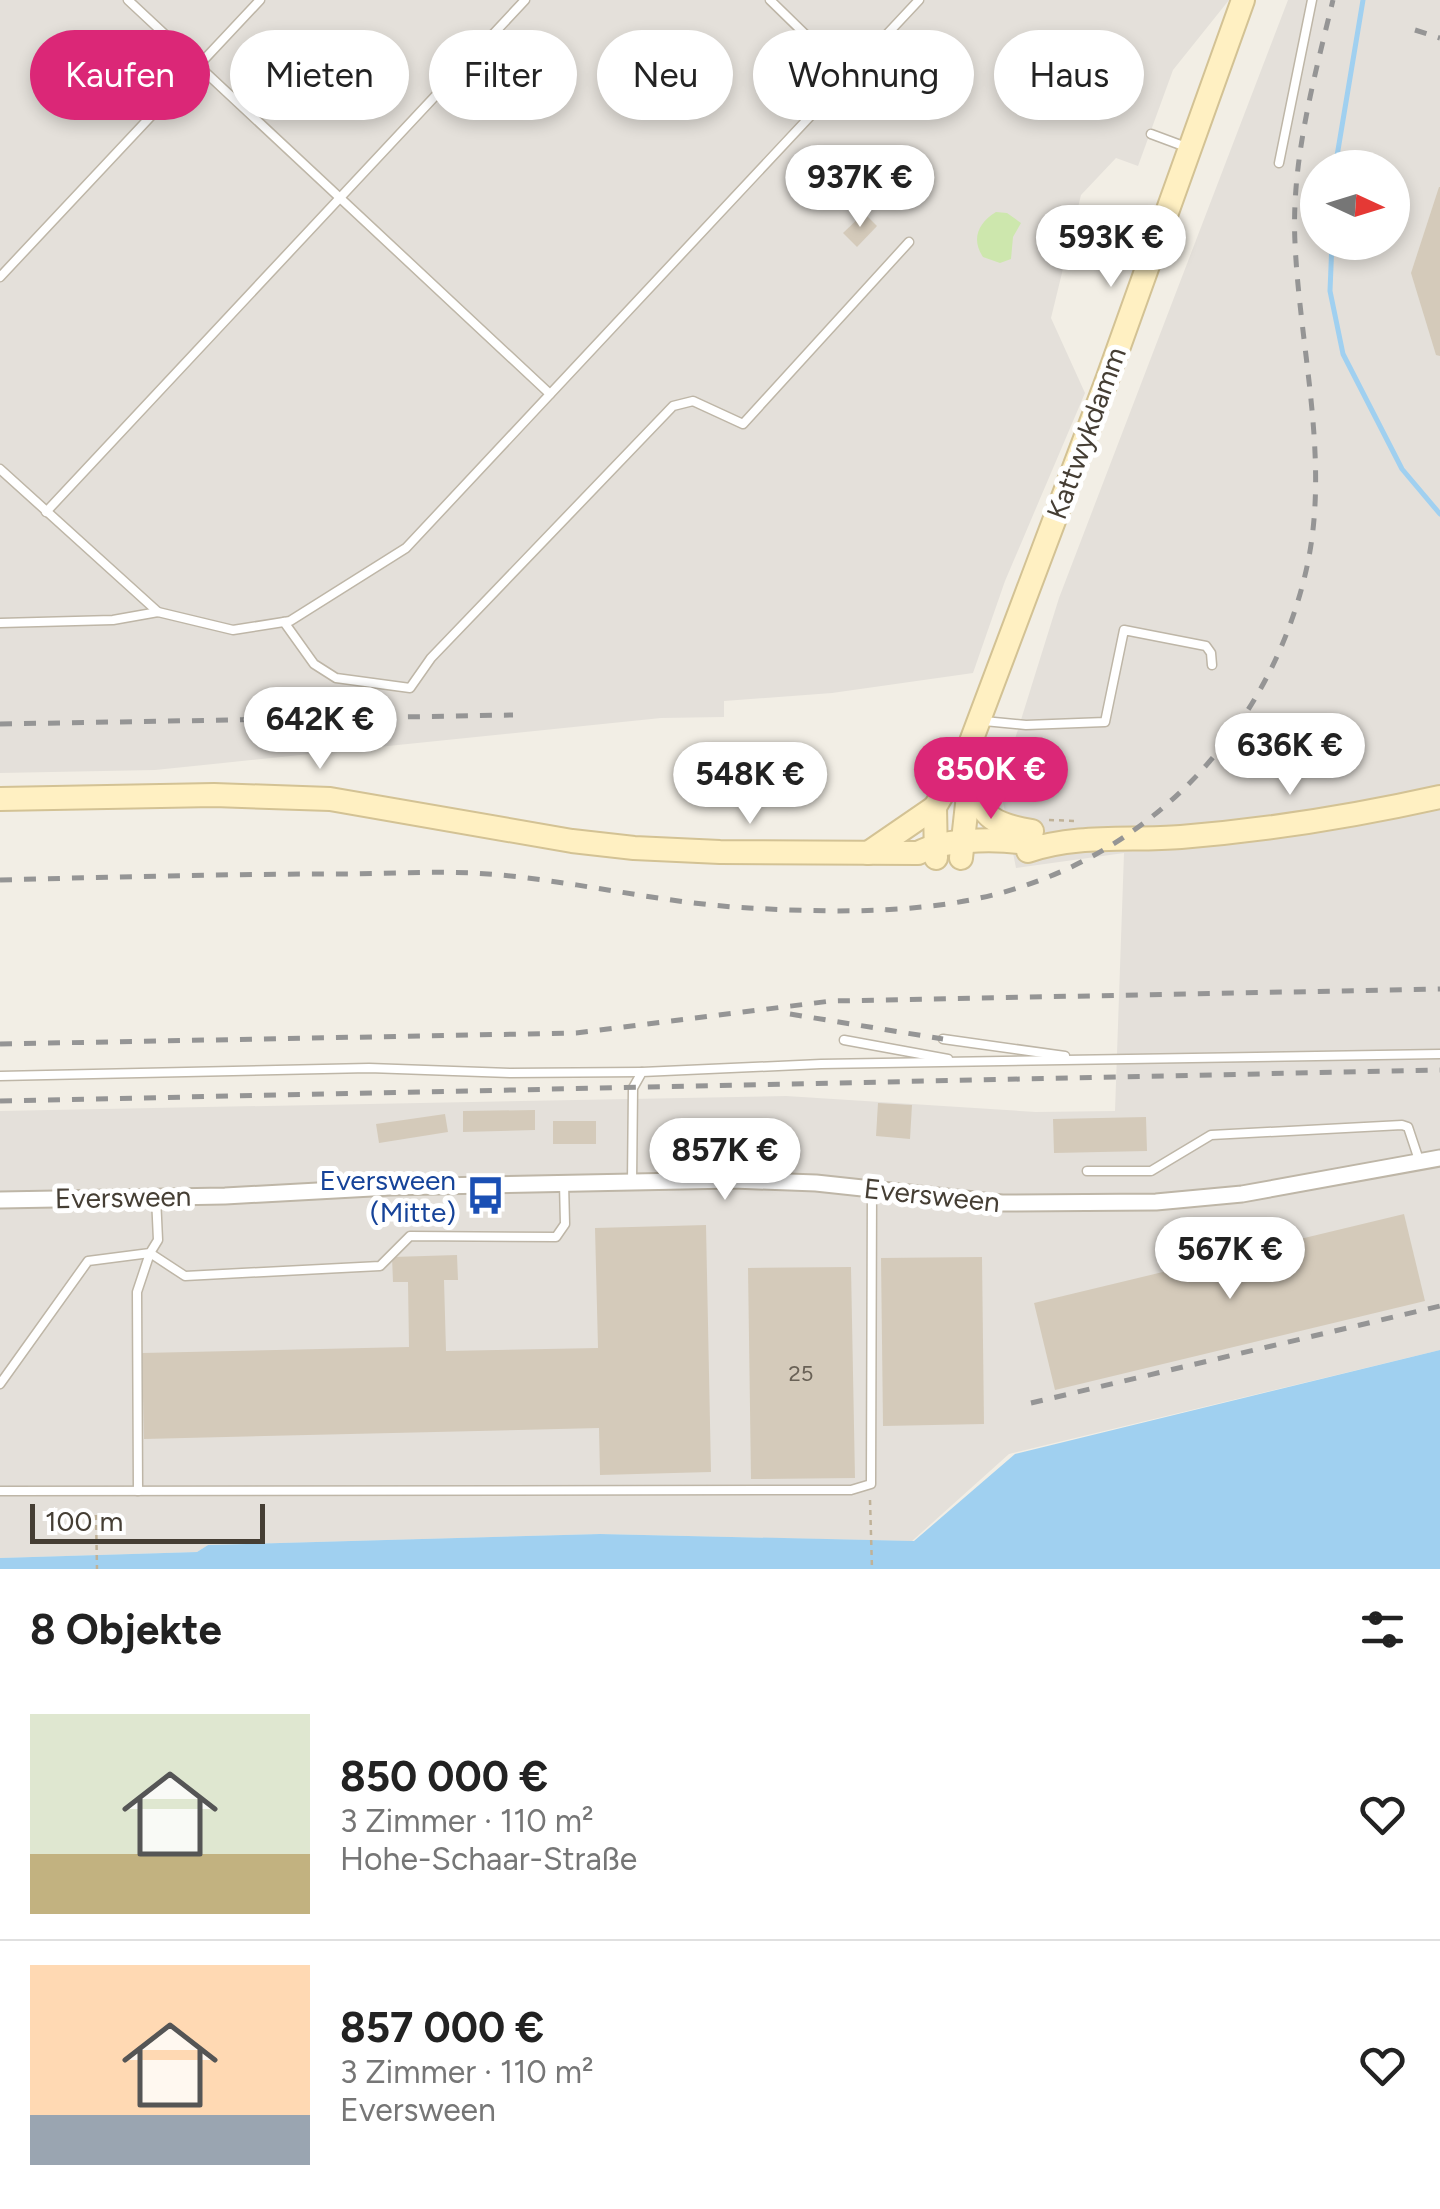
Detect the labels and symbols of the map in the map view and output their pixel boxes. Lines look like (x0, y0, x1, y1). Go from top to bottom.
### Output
pin: 937K € (779, 145, 941, 230)
north arrow (1300, 150, 1410, 260)
pin: 593K € (1030, 205, 1192, 290)
street label: Kattwykdamm (1039, 342, 1133, 524)
pin: 642K € (239, 687, 401, 772)
pin: 636K € (1209, 713, 1371, 798)
pin: 850K € (910, 737, 1072, 822)
pin: 548K € (669, 742, 831, 827)
pin: 857K € (644, 1118, 806, 1203)
place label: Eversween (Mitte) (320, 1163, 456, 1229)
street label: Eversween (862, 1171, 1002, 1219)
bus stop icon: Eversween (Mitte) (465, 1175, 507, 1217)
street label: Eversween (54, 1179, 192, 1215)
pin: 567K € (1149, 1217, 1311, 1302)
house number: 25 (789, 1360, 813, 1387)
scale bar (30, 1499, 265, 1544)

